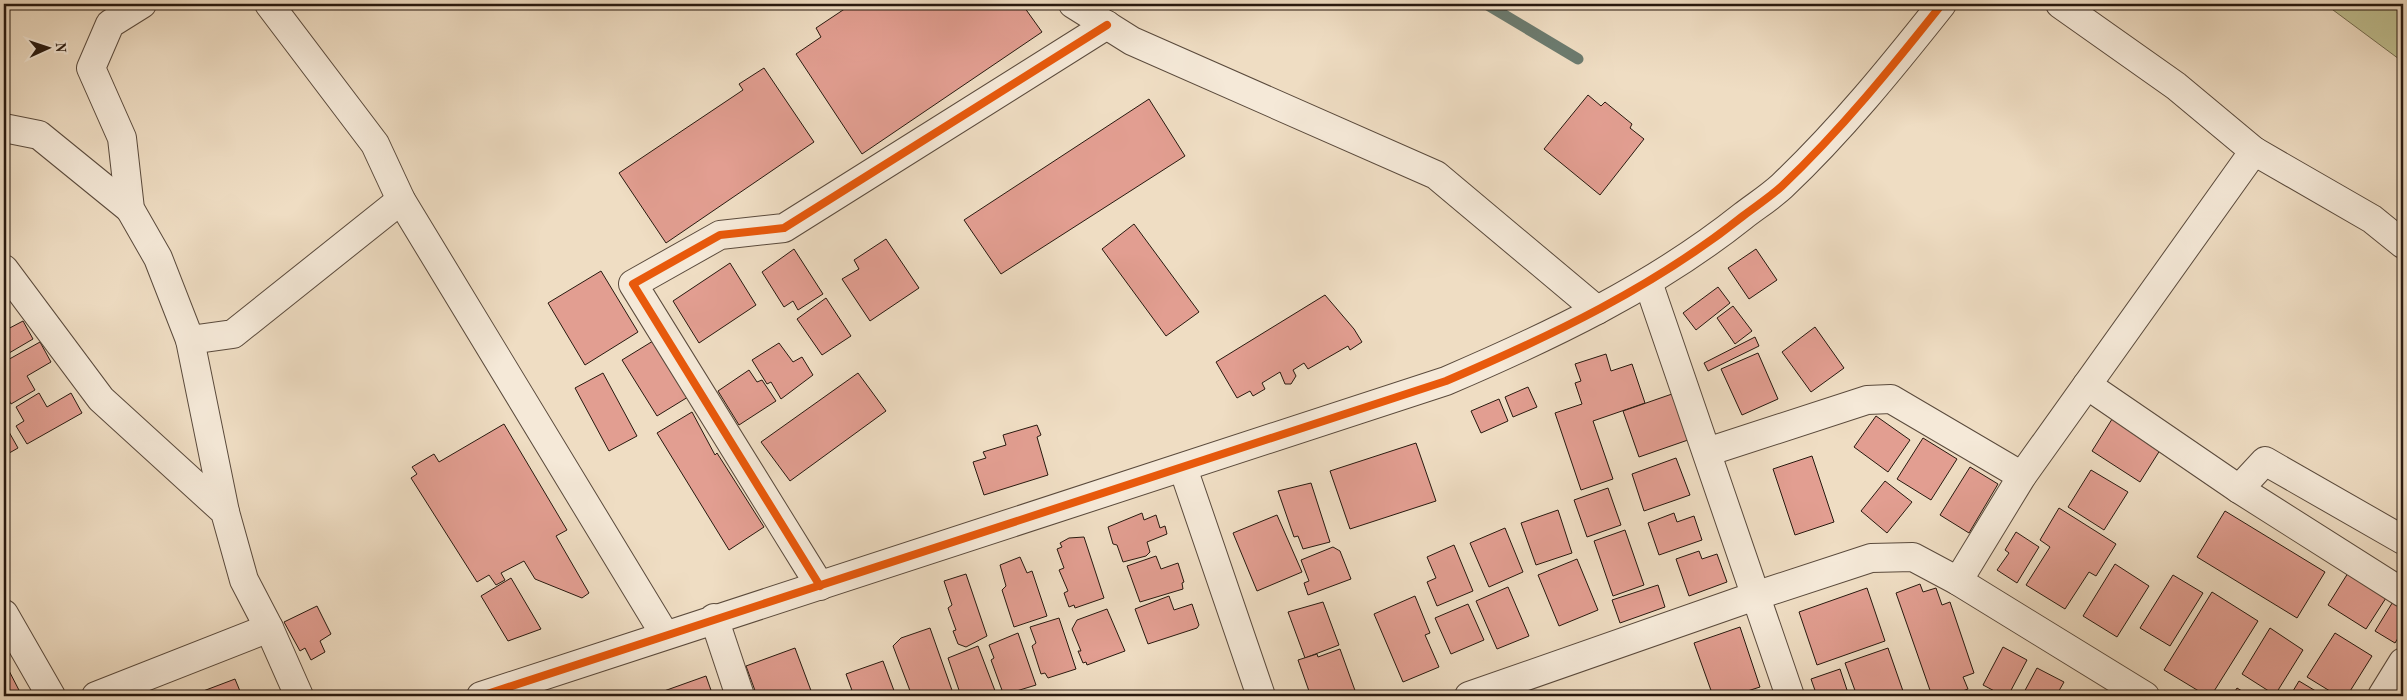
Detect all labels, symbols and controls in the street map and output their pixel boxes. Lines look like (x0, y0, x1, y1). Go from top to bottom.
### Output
north arrow (22, 22, 72, 72)
text: N (53, 42, 67, 53)

